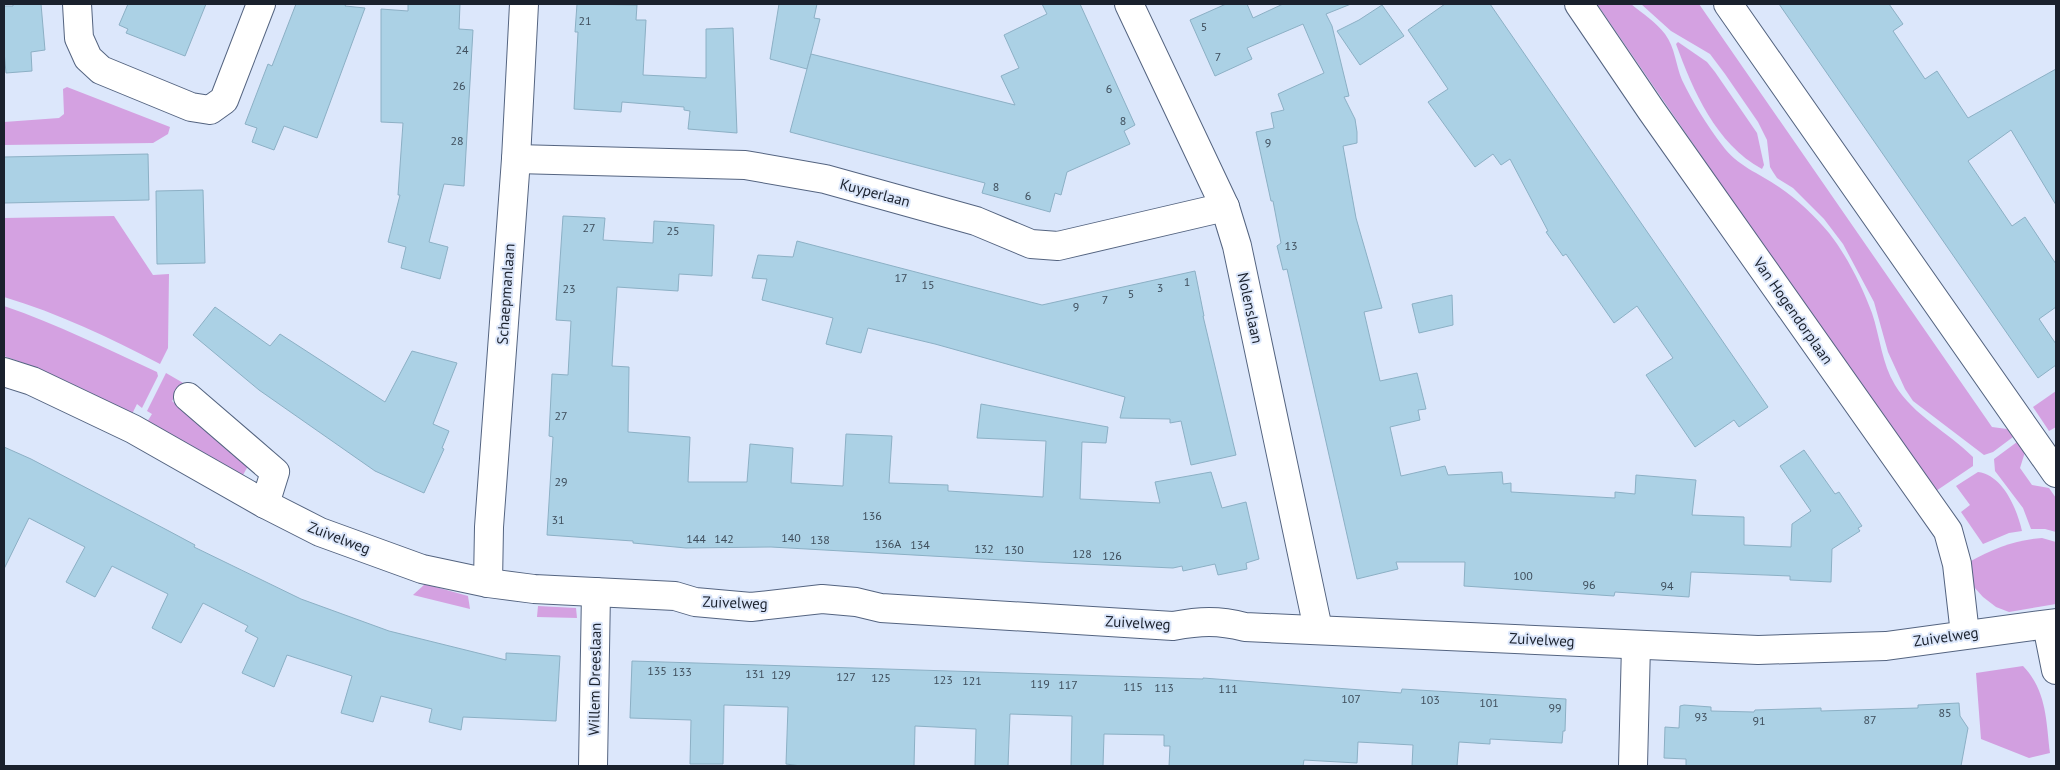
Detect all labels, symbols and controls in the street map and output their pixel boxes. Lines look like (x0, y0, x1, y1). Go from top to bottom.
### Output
house number: 21 (578, 13, 592, 28)
house number: 5 (1201, 19, 1207, 34)
house number: 24 (455, 42, 469, 57)
house number: 7 (1215, 49, 1221, 64)
house number: 26 (452, 78, 466, 93)
house number: 6 (1106, 81, 1112, 96)
house number: 8 (1120, 113, 1126, 128)
house number: 28 (450, 133, 464, 148)
house number: 9 (1265, 135, 1271, 150)
street label: Kuyperlaan (838, 174, 912, 211)
house number: 8 (993, 179, 999, 194)
house number: 6 (1025, 188, 1031, 203)
house number: 27 (582, 220, 596, 235)
house number: 25 (666, 223, 680, 238)
house number: 13 (1284, 238, 1298, 253)
street label: Schaepmanlaan (492, 243, 519, 345)
street label: Van Hogendorplaan (1749, 253, 1837, 368)
house number: 17 (894, 270, 908, 285)
street label: Nolenslaan (1234, 271, 1267, 345)
house number: 1 (1184, 274, 1190, 289)
house number: 15 (921, 277, 935, 292)
house number: 3 (1157, 280, 1163, 295)
house number: 23 (562, 281, 576, 296)
house number: 5 (1128, 286, 1134, 301)
house number: 7 (1102, 292, 1108, 307)
house number: 9 (1073, 299, 1079, 314)
house number: 27 (554, 408, 568, 423)
house number: 29 (554, 474, 568, 489)
house number: 136 (862, 508, 882, 523)
house number: 31 (551, 512, 565, 527)
street label: Zuivelweg (305, 517, 373, 558)
house number: 140 (781, 530, 801, 545)
house number: 144 (686, 531, 706, 546)
house number: 142 (714, 531, 734, 546)
house number: 138 (810, 532, 830, 547)
house number: 136A (875, 536, 901, 551)
house number: 134 (910, 537, 930, 552)
house number: 132 (974, 541, 994, 556)
house number: 130 (1004, 542, 1024, 557)
house number: 128 (1072, 546, 1092, 561)
house number: 126 (1102, 548, 1122, 563)
house number: 100 (1513, 568, 1533, 583)
house number: 96 (1582, 577, 1596, 592)
house number: 94 (1660, 578, 1674, 593)
street label: Zuivelweg (702, 592, 768, 613)
street label: Zuivelweg (1105, 611, 1171, 634)
street label: Willem Dreeslaan (584, 622, 605, 736)
street label: Zuivelweg (1912, 623, 1980, 650)
street label: Zuivelweg (1509, 628, 1575, 651)
house number: 135 (647, 663, 667, 678)
house number: 133 (672, 664, 692, 679)
house number: 131 (745, 666, 765, 681)
house number: 129 (771, 667, 791, 682)
house number: 127 (836, 669, 856, 684)
house number: 125 (871, 670, 891, 685)
house number: 123 (933, 672, 953, 687)
house number: 121 (962, 673, 982, 688)
house number: 119 (1030, 676, 1050, 691)
house number: 117 (1058, 677, 1078, 692)
house number: 115 (1123, 679, 1143, 694)
house number: 113 (1154, 680, 1174, 695)
house number: 111 (1218, 681, 1238, 696)
house number: 107 (1341, 691, 1361, 706)
house number: 103 (1420, 692, 1440, 707)
house number: 101 (1479, 695, 1499, 710)
house number: 99 (1548, 700, 1562, 715)
house number: 85 (1938, 705, 1952, 720)
house number: 93 (1694, 709, 1708, 724)
house number: 87 (1863, 712, 1877, 727)
house number: 91 (1752, 713, 1766, 728)

